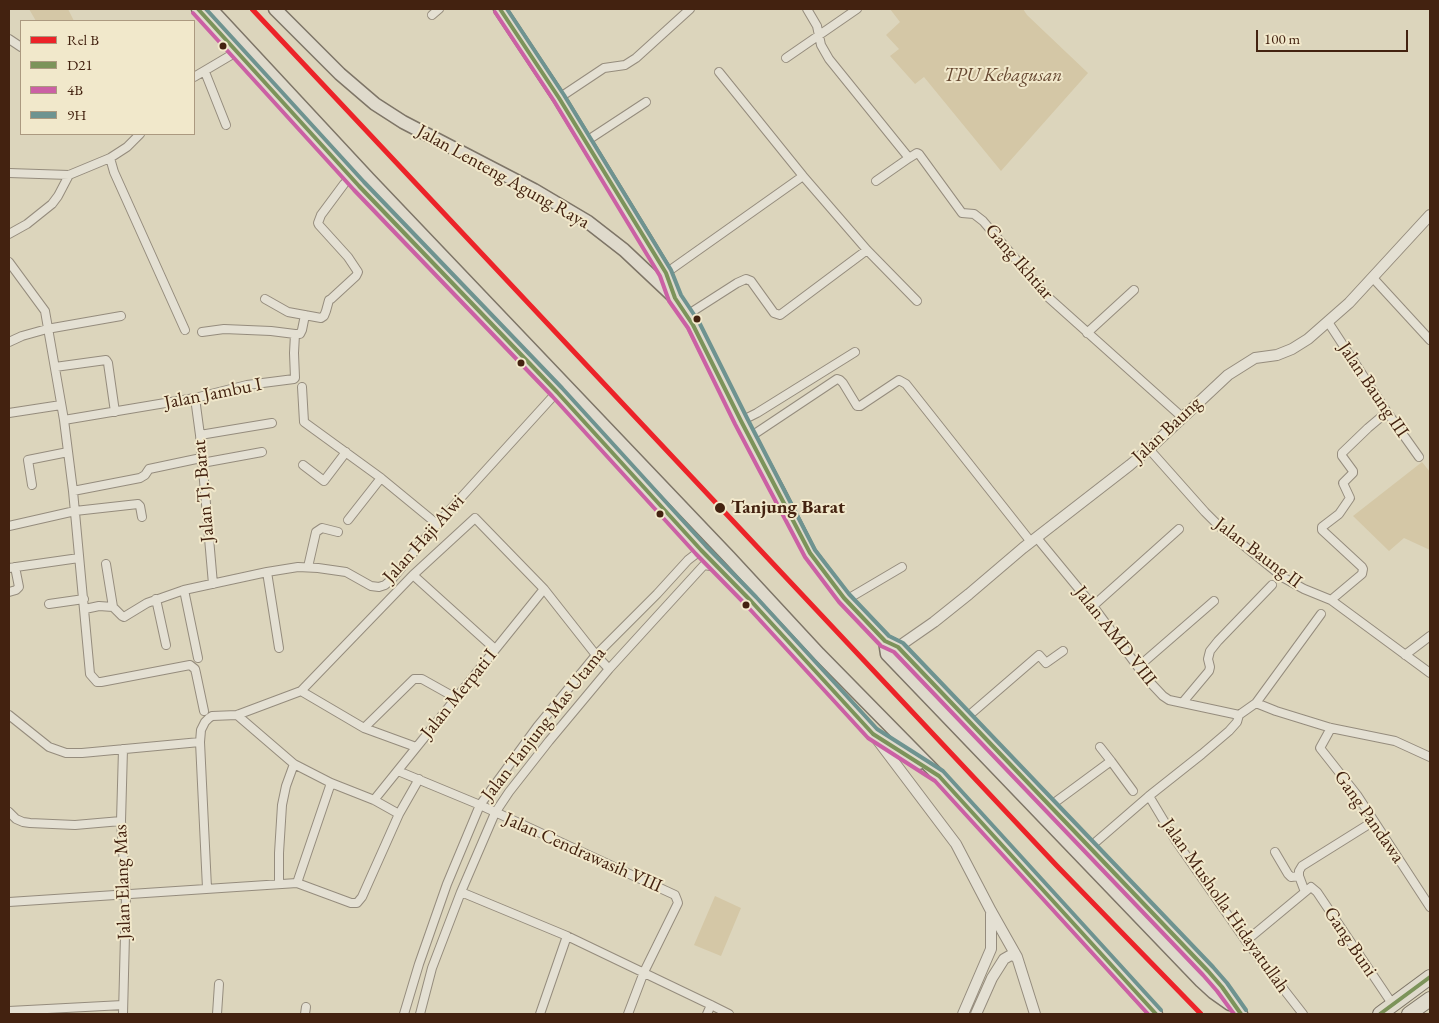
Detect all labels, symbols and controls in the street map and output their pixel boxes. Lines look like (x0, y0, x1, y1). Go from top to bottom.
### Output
legend (20, 20, 195, 135)
scale bar (1259, 20, 1412, 52)
text: 100 m (1264, 29, 1300, 48)
text: Rel B (67, 30, 99, 49)
unlabelled marker (218, 41, 228, 51)
text: D21 (67, 55, 93, 74)
park label: TPU Kebagusan (944, 65, 1062, 87)
text: 4B (67, 80, 83, 99)
text: 9H (67, 105, 86, 124)
street label: Jalan Lenteng Agung Raya (413, 120, 593, 234)
street label: Gang Ikhtiar (980, 219, 1058, 305)
unlabelled marker (692, 314, 702, 324)
street label: Jalan Baung III (1333, 338, 1413, 442)
unlabelled marker (516, 358, 526, 368)
street label: Jalan Jambu I (162, 373, 264, 415)
street label: Jalan Baung (1127, 392, 1207, 468)
street label: Jalan Tj. Barat (188, 439, 220, 543)
street label: Jalan Haji Alwi (378, 490, 470, 588)
place label: Tanjung Barat (731, 497, 845, 519)
marker: Tanjung Barat (713, 501, 727, 515)
unlabelled marker (655, 509, 665, 519)
street label: Jalan Baung II (1210, 513, 1306, 593)
street label: Jalan AMD VIII (1069, 581, 1161, 691)
unlabelled marker (741, 600, 751, 610)
street label: Jalan Tanjung Mas Utama (477, 643, 611, 805)
street label: Jalan Merpati I (416, 645, 502, 743)
street label: Gang Pandawa (1329, 766, 1409, 868)
street label: Jalan Cendrawasih VIII (500, 808, 666, 898)
street label: Jalan Musholla Hidayatullah (1156, 814, 1294, 998)
street label: Jalan Elang Mas (110, 824, 136, 940)
street label: Gang Buni (1318, 903, 1382, 981)

